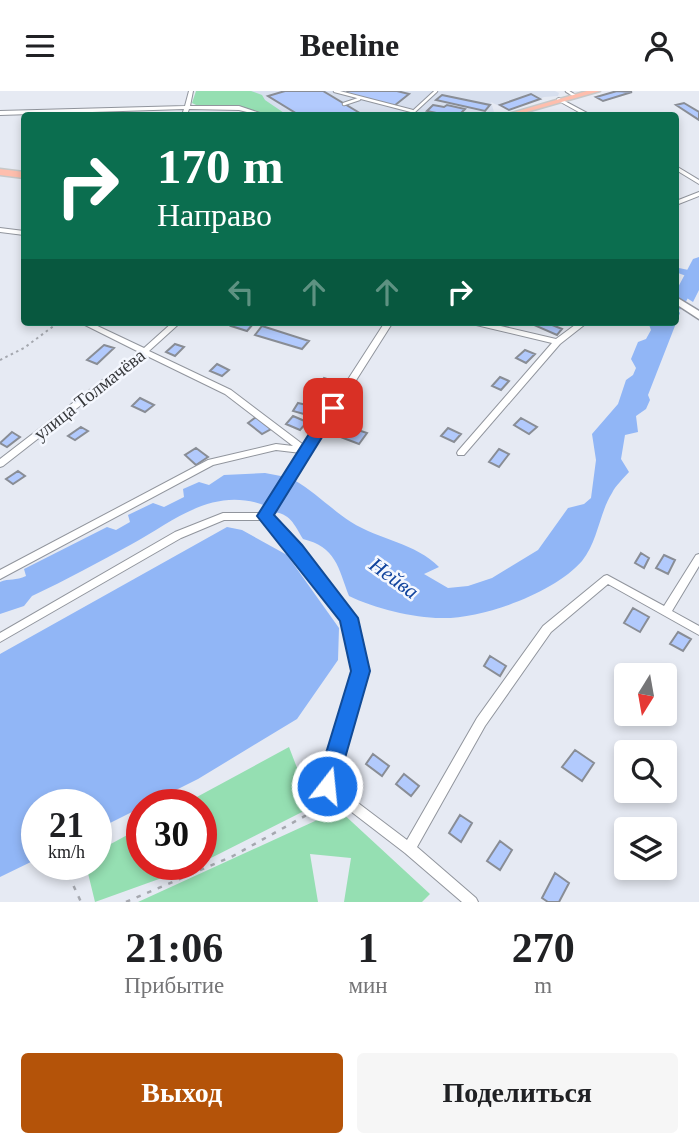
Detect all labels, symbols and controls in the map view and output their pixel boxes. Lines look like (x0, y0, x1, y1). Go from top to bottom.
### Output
icon: menu (21, 27, 59, 65)
text: Beeline (300, 27, 399, 63)
icon: person (640, 27, 678, 65)
text: 170 m (157, 139, 284, 194)
icon: right (42, 140, 133, 231)
text: Направо (157, 197, 272, 233)
icon: left (222, 273, 260, 311)
icon: ahead (295, 273, 333, 311)
icon: ahead (368, 273, 406, 311)
icon: right (441, 273, 479, 311)
street label: улица Толмачёва (30, 344, 150, 444)
pin (303, 378, 363, 438)
icon: arrive (314, 389, 352, 427)
water label: Нейва (364, 552, 423, 604)
north arrow (614, 663, 677, 726)
map controls (614, 663, 677, 880)
button: search (614, 740, 677, 803)
position arrow (290, 749, 364, 823)
speed limit sign: 30 (126, 789, 217, 880)
text: 21 (49, 806, 84, 845)
button: layers (614, 817, 677, 880)
text: km/h (48, 842, 85, 862)
text: 21:06 (125, 925, 223, 971)
text: 1 (358, 925, 379, 971)
text: 270 (512, 925, 575, 971)
text: Прибытие (124, 973, 224, 998)
text: мин (348, 973, 388, 998)
text: m (534, 973, 552, 998)
button: Выход (21, 1053, 343, 1133)
button: Поделиться (357, 1053, 678, 1133)

